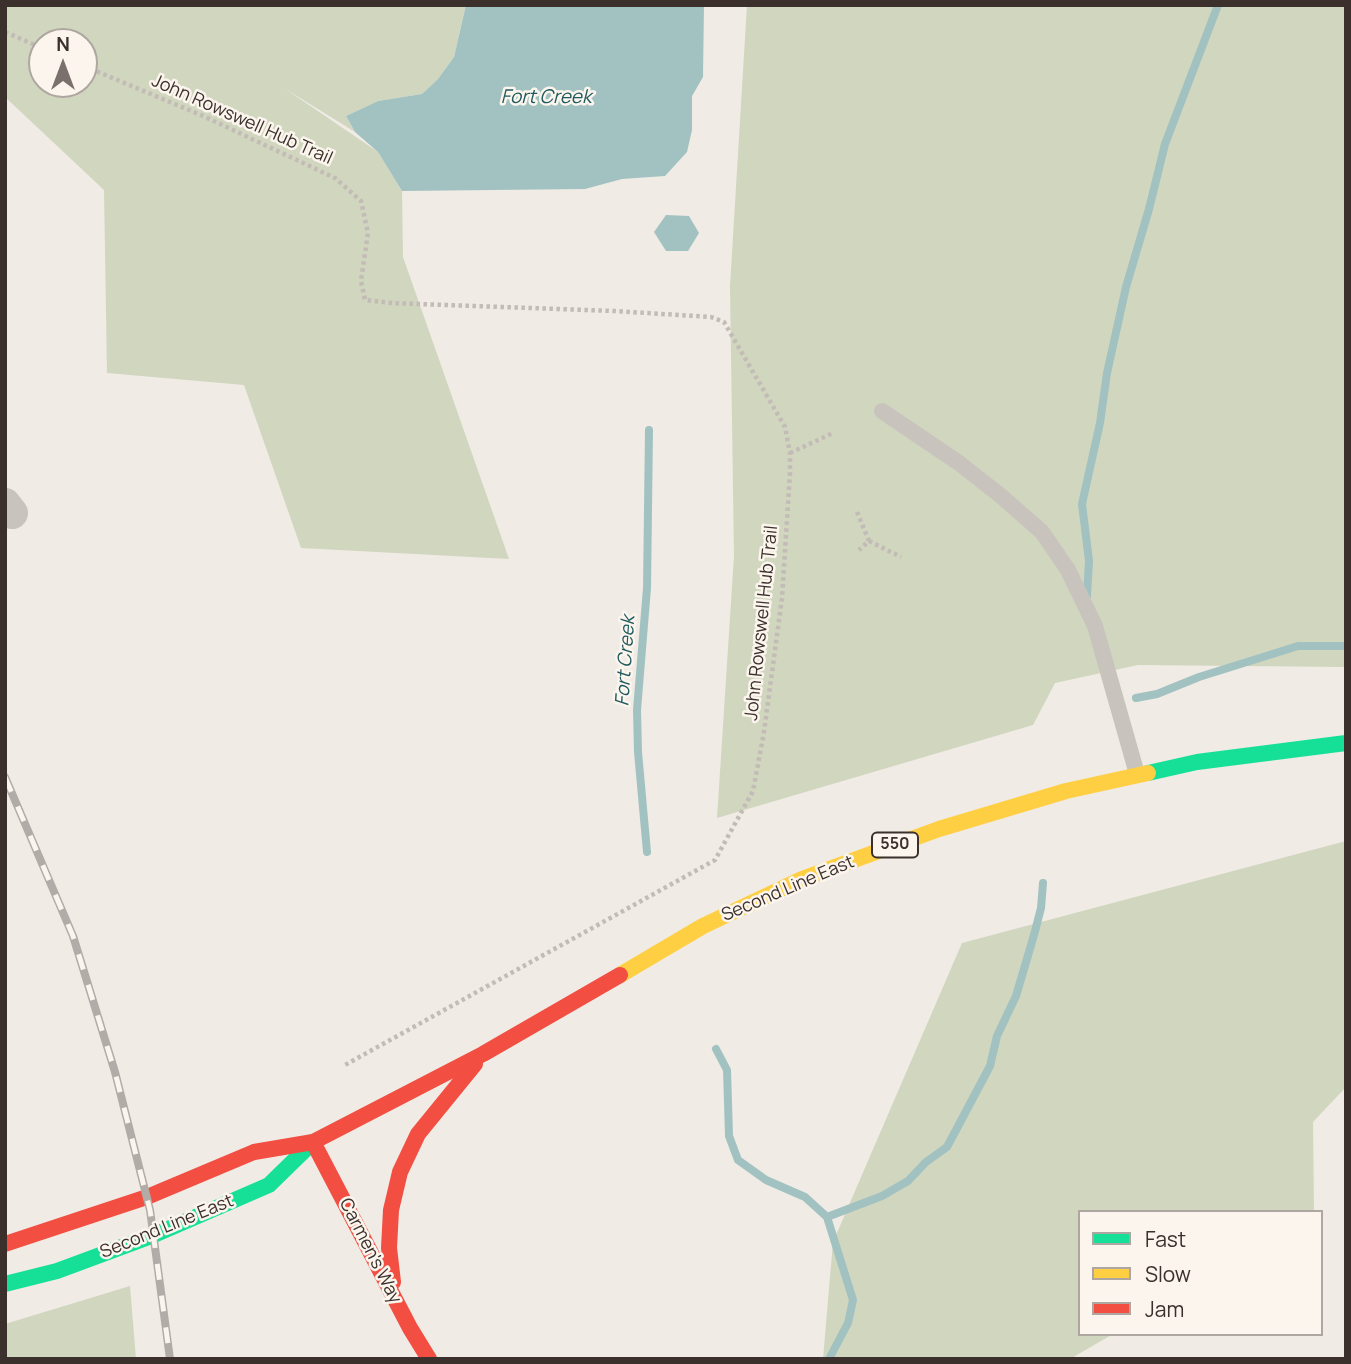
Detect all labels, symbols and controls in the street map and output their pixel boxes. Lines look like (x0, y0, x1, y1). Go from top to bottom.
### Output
north arrow (28, 28, 98, 98)
text: N (56, 31, 70, 57)
street label: John Rowswell Hub Trail (148, 70, 336, 170)
water label: Fort Creek (501, 87, 591, 109)
street label: John Rowswell Hub Trail (741, 525, 783, 721)
water label: Fort Creek (611, 615, 641, 707)
road number: 550 (872, 832, 918, 858)
street label: Second Line East (718, 851, 858, 927)
street label: Second Line East (97, 1190, 237, 1264)
street label: Carmen's Way (334, 1195, 406, 1307)
legend (1078, 1210, 1323, 1336)
text: Fast (1145, 1225, 1186, 1253)
text: Slow (1145, 1260, 1191, 1288)
text: Jam (1145, 1295, 1184, 1323)

